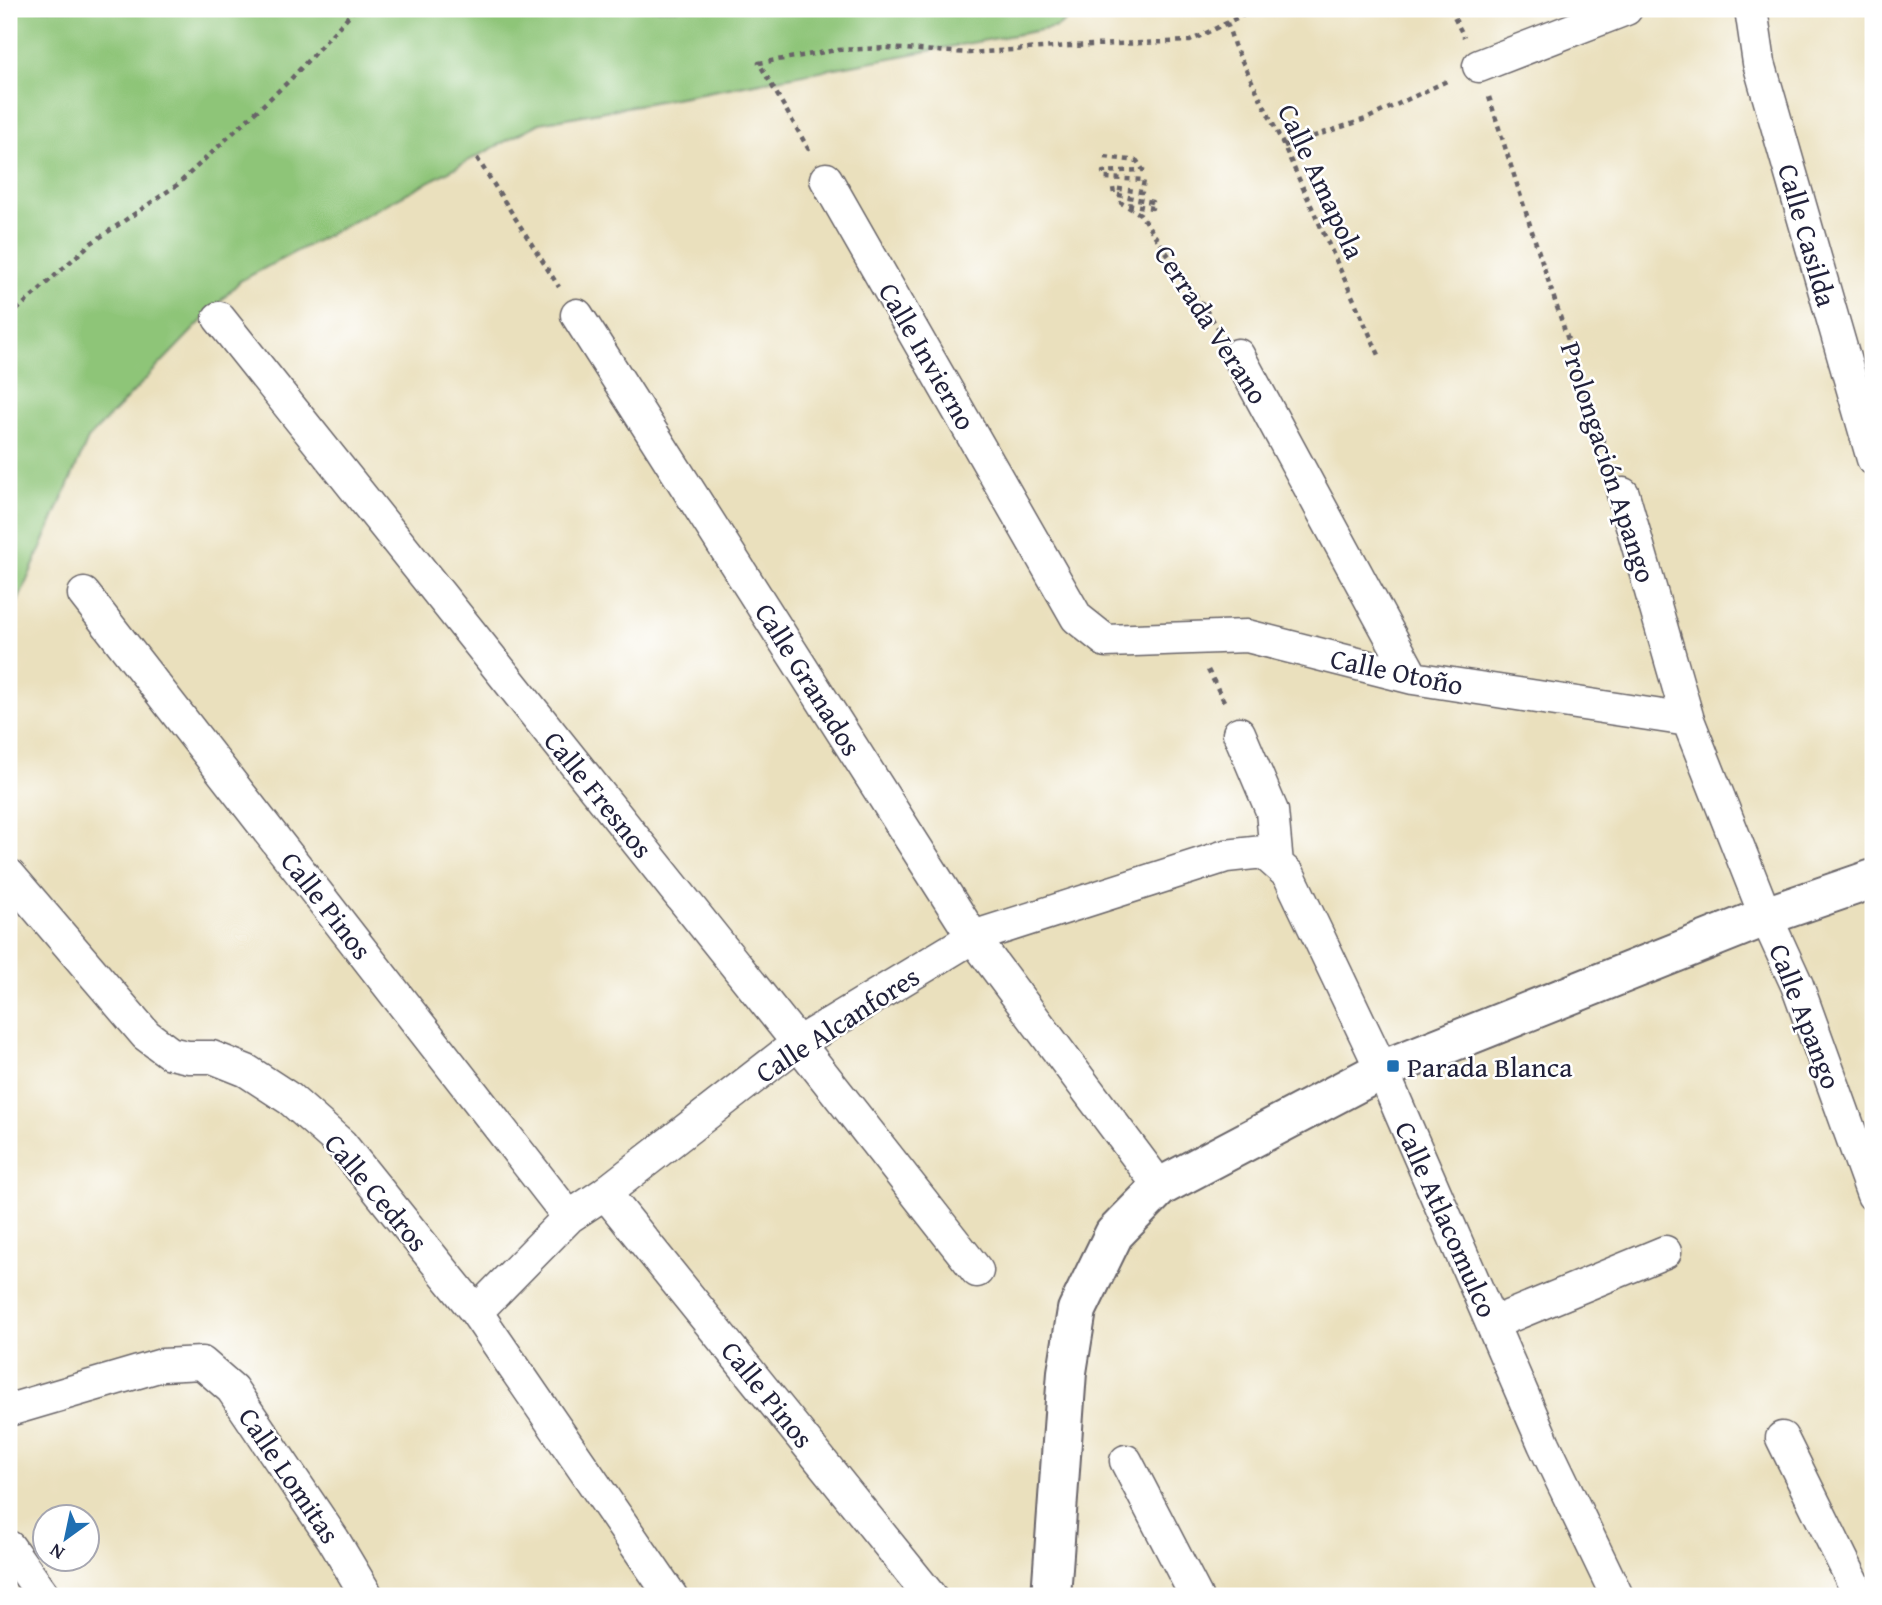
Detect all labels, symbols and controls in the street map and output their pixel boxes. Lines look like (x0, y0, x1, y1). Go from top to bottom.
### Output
street label: Calle Amapola (1268, 97, 1376, 266)
street label: Calle Casilda (1768, 159, 1848, 312)
street label: Cerrada Verano (1145, 236, 1279, 412)
street label: Calle Invierno (869, 275, 987, 437)
street label: Prolongación Apango (1551, 336, 1667, 588)
street label: Calle Granados (746, 594, 872, 764)
street label: Calle Otoño (1327, 637, 1467, 705)
street label: Calle Fresnos (535, 721, 663, 867)
street label: Calle Pinos (272, 842, 382, 968)
street label: Calle Apango (1759, 937, 1853, 1095)
street label: Calle Alcanfores (747, 956, 927, 1092)
place label: Parada Blanca (1407, 1046, 1573, 1087)
marker: Parada Blanca (1385, 1058, 1401, 1074)
street label: Calle Atlacomulco (1385, 1114, 1509, 1324)
street label: Calle Cedros (315, 1124, 439, 1260)
street label: Calle Pinos (712, 1332, 824, 1456)
street label: Calle Lomitas (229, 1399, 351, 1551)
north arrow (32, 1504, 102, 1574)
text: N (44, 1537, 70, 1567)

